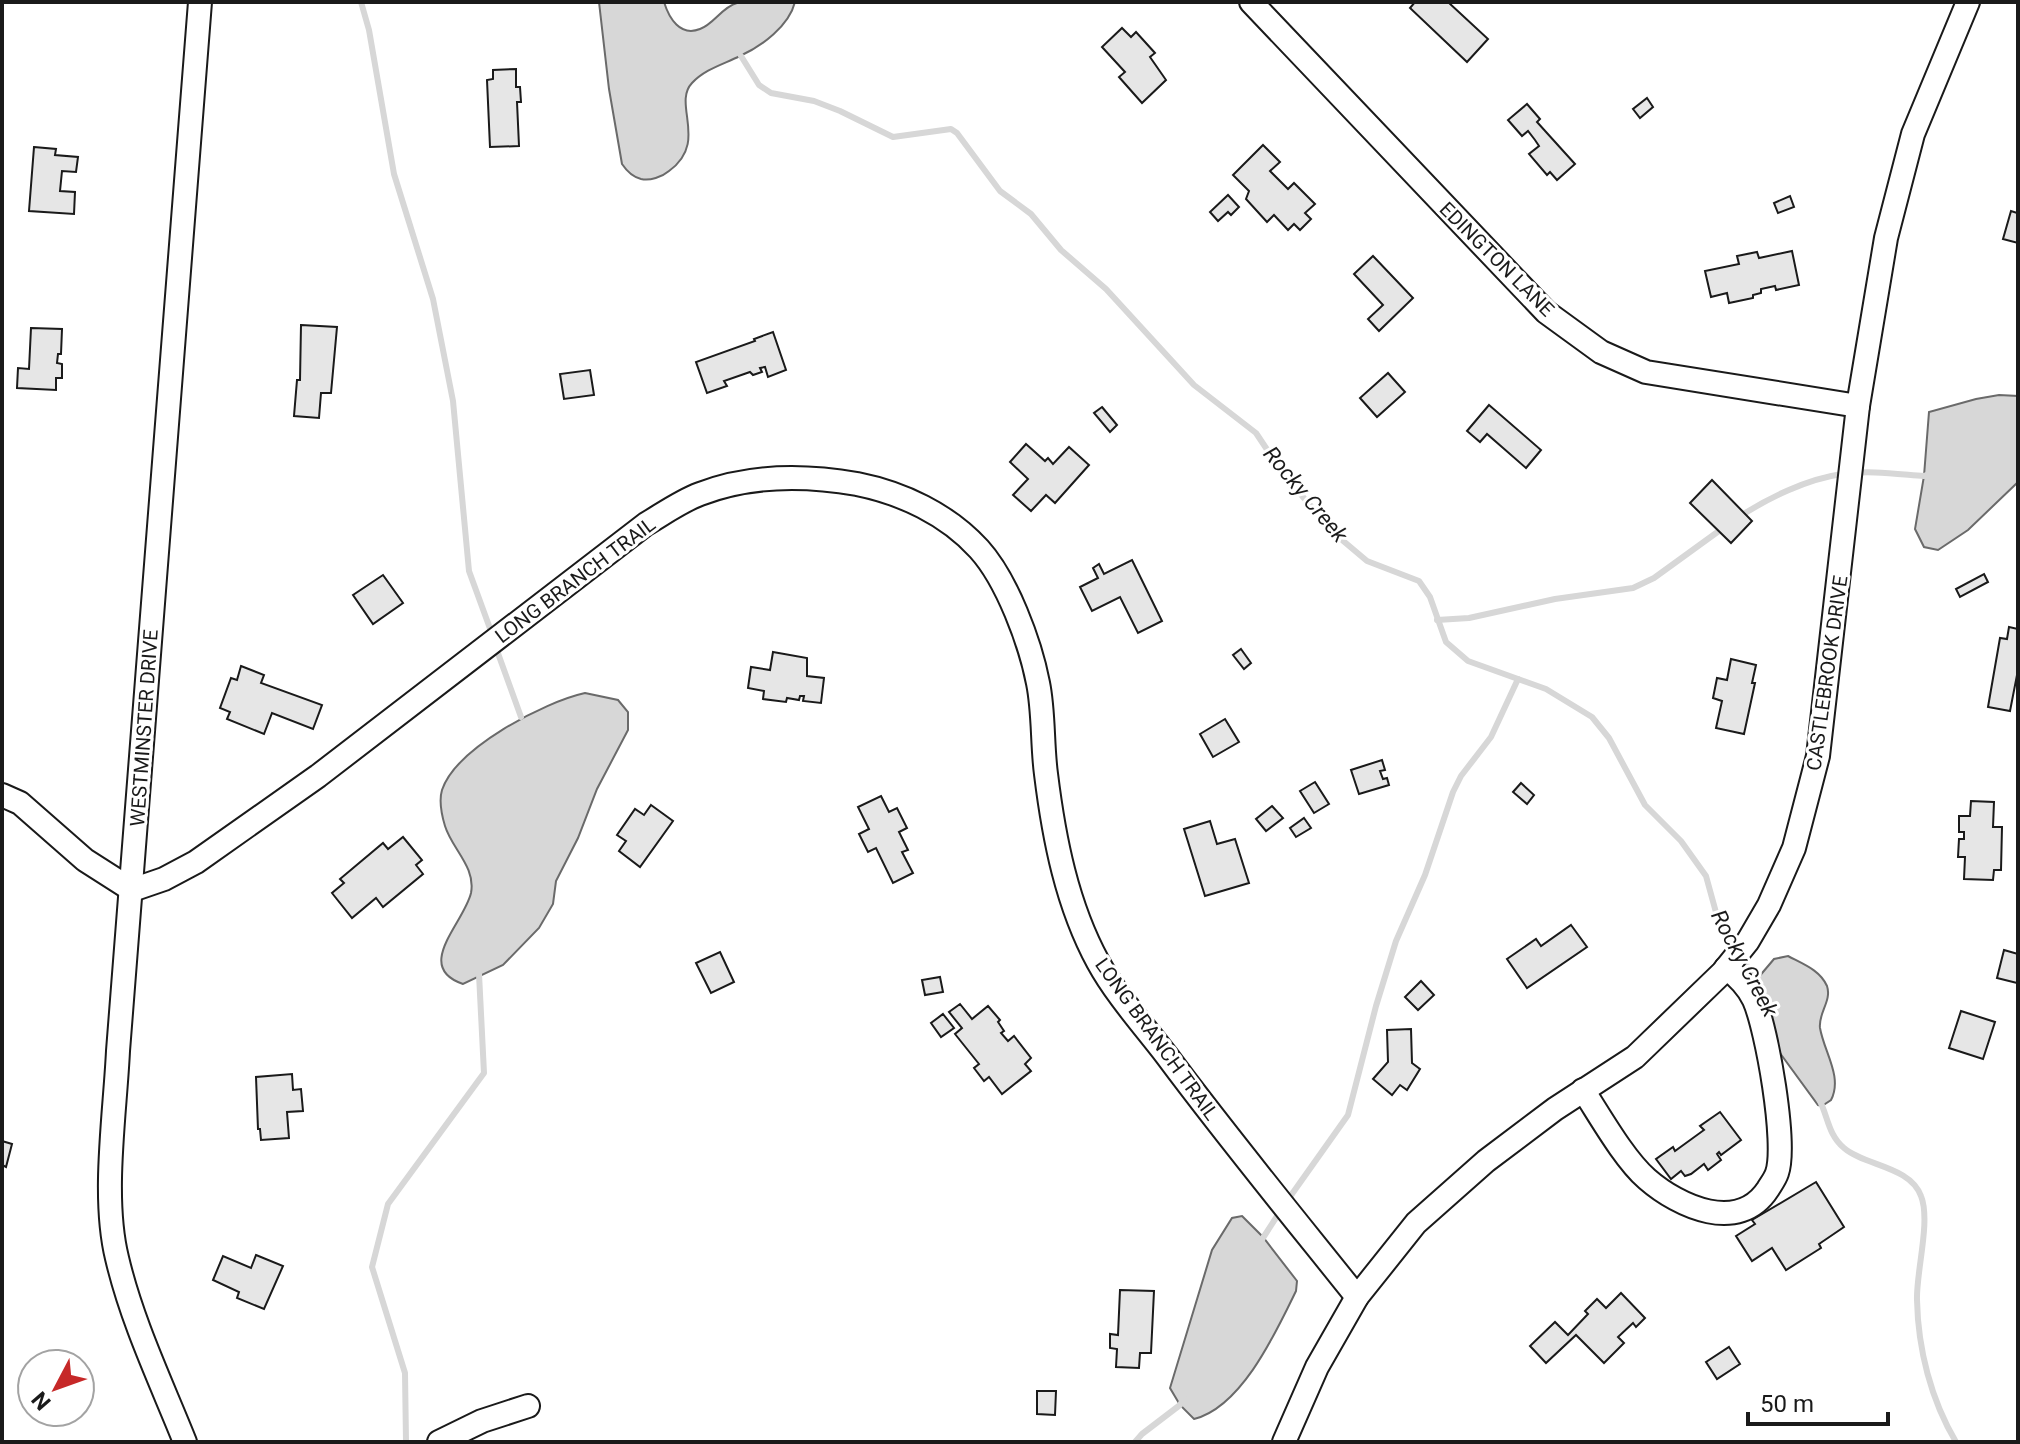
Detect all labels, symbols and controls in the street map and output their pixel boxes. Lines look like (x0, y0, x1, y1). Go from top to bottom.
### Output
street label: EDINGTON LANE (1435, 197, 1559, 321)
water label: Rocky Creek (1258, 441, 1354, 548)
street label: LONG BRANCH TRAIL (490, 512, 660, 648)
street label: CASTLEBROOK DRIVE (1801, 574, 1853, 772)
street label: WESTMINSTER DRIVE (125, 629, 163, 827)
water label: Rocky Creek (1706, 906, 1784, 1022)
street label: LONG BRANCH TRAIL (1090, 953, 1224, 1125)
north arrow (16, 1348, 96, 1428)
scale bar (1748, 1376, 1888, 1426)
text: N (27, 1387, 56, 1415)
text: 50 m (1760, 1390, 1814, 1418)

